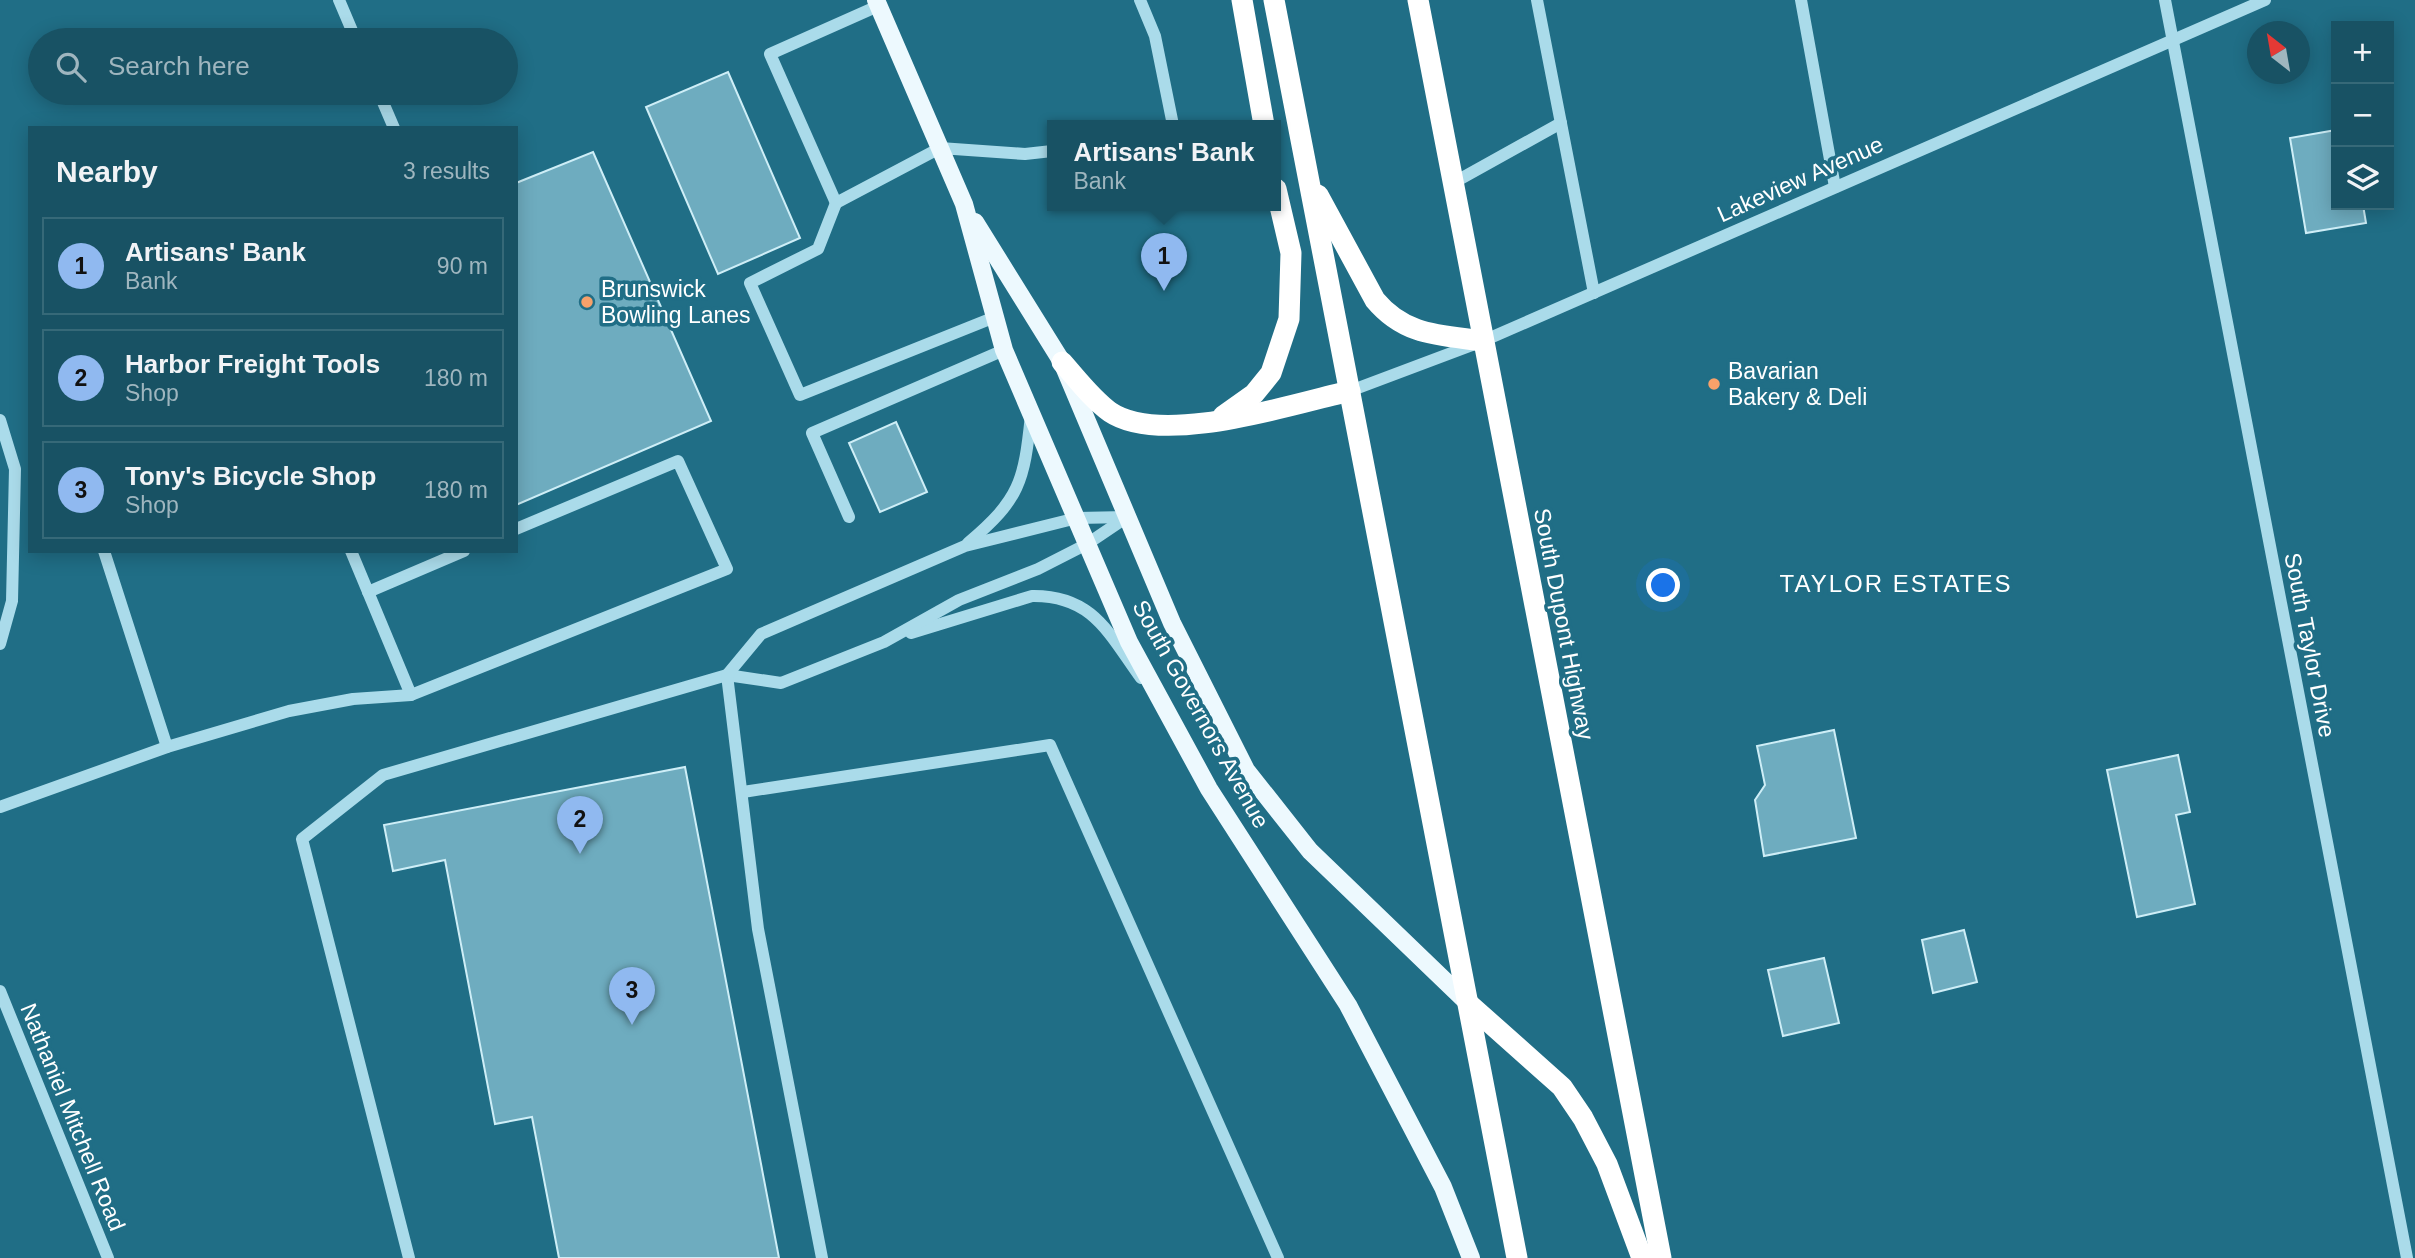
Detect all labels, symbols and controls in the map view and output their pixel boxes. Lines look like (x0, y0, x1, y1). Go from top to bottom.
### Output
north arrow (2247, 21, 2310, 84)
map controls (2331, 21, 2394, 210)
button: + (2331, 21, 2394, 84)
search box (28, 28, 518, 105)
icon: search (52, 48, 90, 86)
text: Search here (108, 51, 250, 81)
button: − (2331, 84, 2394, 147)
popup (1047, 120, 1281, 211)
street label: Lakeview Avenue (1713, 131, 1887, 227)
text: Artisans' Bank (1073, 137, 1255, 167)
button: layers (2331, 147, 2394, 210)
text: Nearby (56, 155, 158, 188)
text: 3 results (403, 158, 490, 184)
text: Bank (1073, 168, 1126, 194)
pin: 1 (1141, 233, 1187, 291)
text: Artisans' Bank (125, 237, 306, 267)
text: 1 (75, 253, 87, 279)
text: 90 m (437, 253, 488, 279)
text: Bank (125, 268, 177, 294)
place label: Brunswick Bowling Lanes (601, 276, 751, 328)
marker: Brunswick Bowling Lanes (579, 294, 595, 310)
text: Harbor Freight Tools (125, 349, 380, 379)
place label: Bavarian Bakery & Deli (1728, 358, 1867, 410)
text: 2 (75, 365, 87, 391)
text: 180 m (424, 365, 488, 391)
marker: Bavarian Bakery & Deli (1706, 376, 1722, 392)
text: Shop (125, 380, 179, 406)
text: Tony's Bicycle Shop (125, 461, 376, 491)
text: 3 (75, 477, 87, 503)
text: 180 m (424, 477, 488, 503)
text: Shop (125, 492, 179, 518)
street label: South Dupont Highway (1529, 506, 1599, 742)
street label: South Taylor Drive (2279, 550, 2341, 740)
your location (1646, 568, 1680, 602)
district label: TAYLOR ESTATES (1780, 570, 2012, 597)
street label: South Governors Avenue (1127, 595, 1275, 833)
pin: 2 (557, 796, 603, 854)
pin: 3 (609, 967, 655, 1025)
street label: Nathaniel Mitchell Road (15, 1000, 131, 1234)

